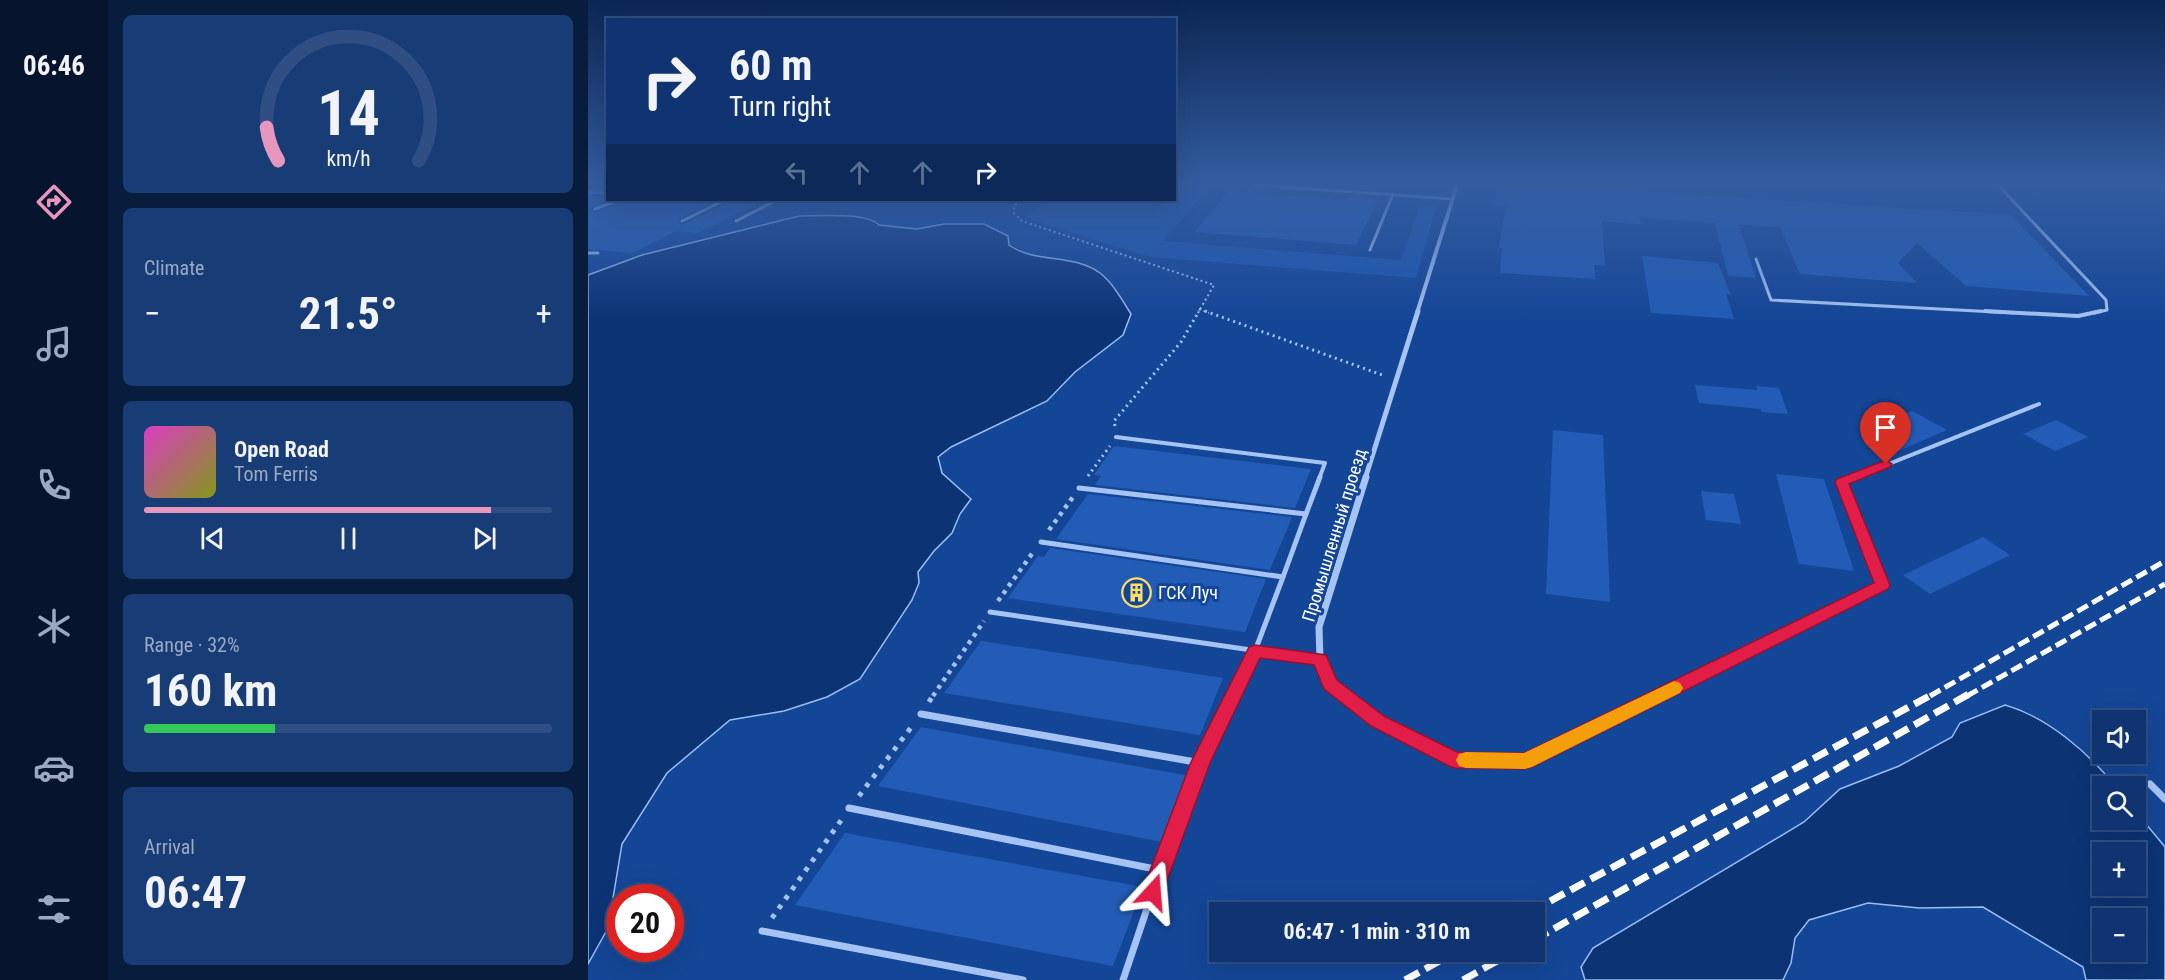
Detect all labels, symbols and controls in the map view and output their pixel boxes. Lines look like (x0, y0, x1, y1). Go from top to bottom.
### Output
text: 60 m (729, 41, 812, 90)
icon: right (630, 42, 708, 120)
text: 06:46 (23, 50, 85, 82)
text: 14 (316, 77, 380, 150)
text: Turn right (729, 91, 831, 123)
text: km/h (326, 146, 370, 171)
icon: left (780, 156, 813, 189)
icon: ahead (843, 156, 876, 189)
icon: ahead (906, 156, 939, 189)
icon: right (969, 156, 1002, 189)
icon: directions (33, 181, 75, 223)
text: Climate (144, 256, 204, 280)
text: 21.5° (299, 287, 397, 340)
text: − (144, 294, 161, 333)
text: + (536, 294, 552, 333)
icon: music (33, 323, 75, 365)
pin (1860, 402, 1911, 464)
icon: arrive (1869, 411, 1902, 444)
text: Open Road (234, 437, 329, 462)
street label: Промышленный проезд (1298, 445, 1371, 624)
text: Tom Ferris (234, 462, 318, 486)
icon: phone (33, 464, 75, 506)
icon: previous (196, 522, 229, 555)
icon: pause (332, 522, 365, 555)
icon: next (468, 522, 501, 555)
building icon: ГСК Луч (1121, 576, 1153, 608)
place label: ГСК Луч (1158, 582, 1218, 603)
icon: climate (33, 605, 75, 647)
text: Range · 32% (144, 633, 240, 657)
text: 160 km (144, 664, 277, 717)
map controls (2092, 710, 2146, 962)
button: sound (2092, 710, 2146, 764)
icon: car (33, 747, 75, 789)
button: search (2092, 776, 2146, 830)
text: Arrival (144, 835, 195, 859)
button: + (2092, 842, 2146, 896)
position arrow (1121, 860, 1185, 924)
text: 06:47 (144, 866, 247, 919)
speed limit sign: 20 (606, 884, 684, 962)
icon: filters (33, 888, 75, 930)
button: − (2092, 908, 2146, 962)
text: 06:47 · 1 min · 310 m (1284, 919, 1470, 944)

